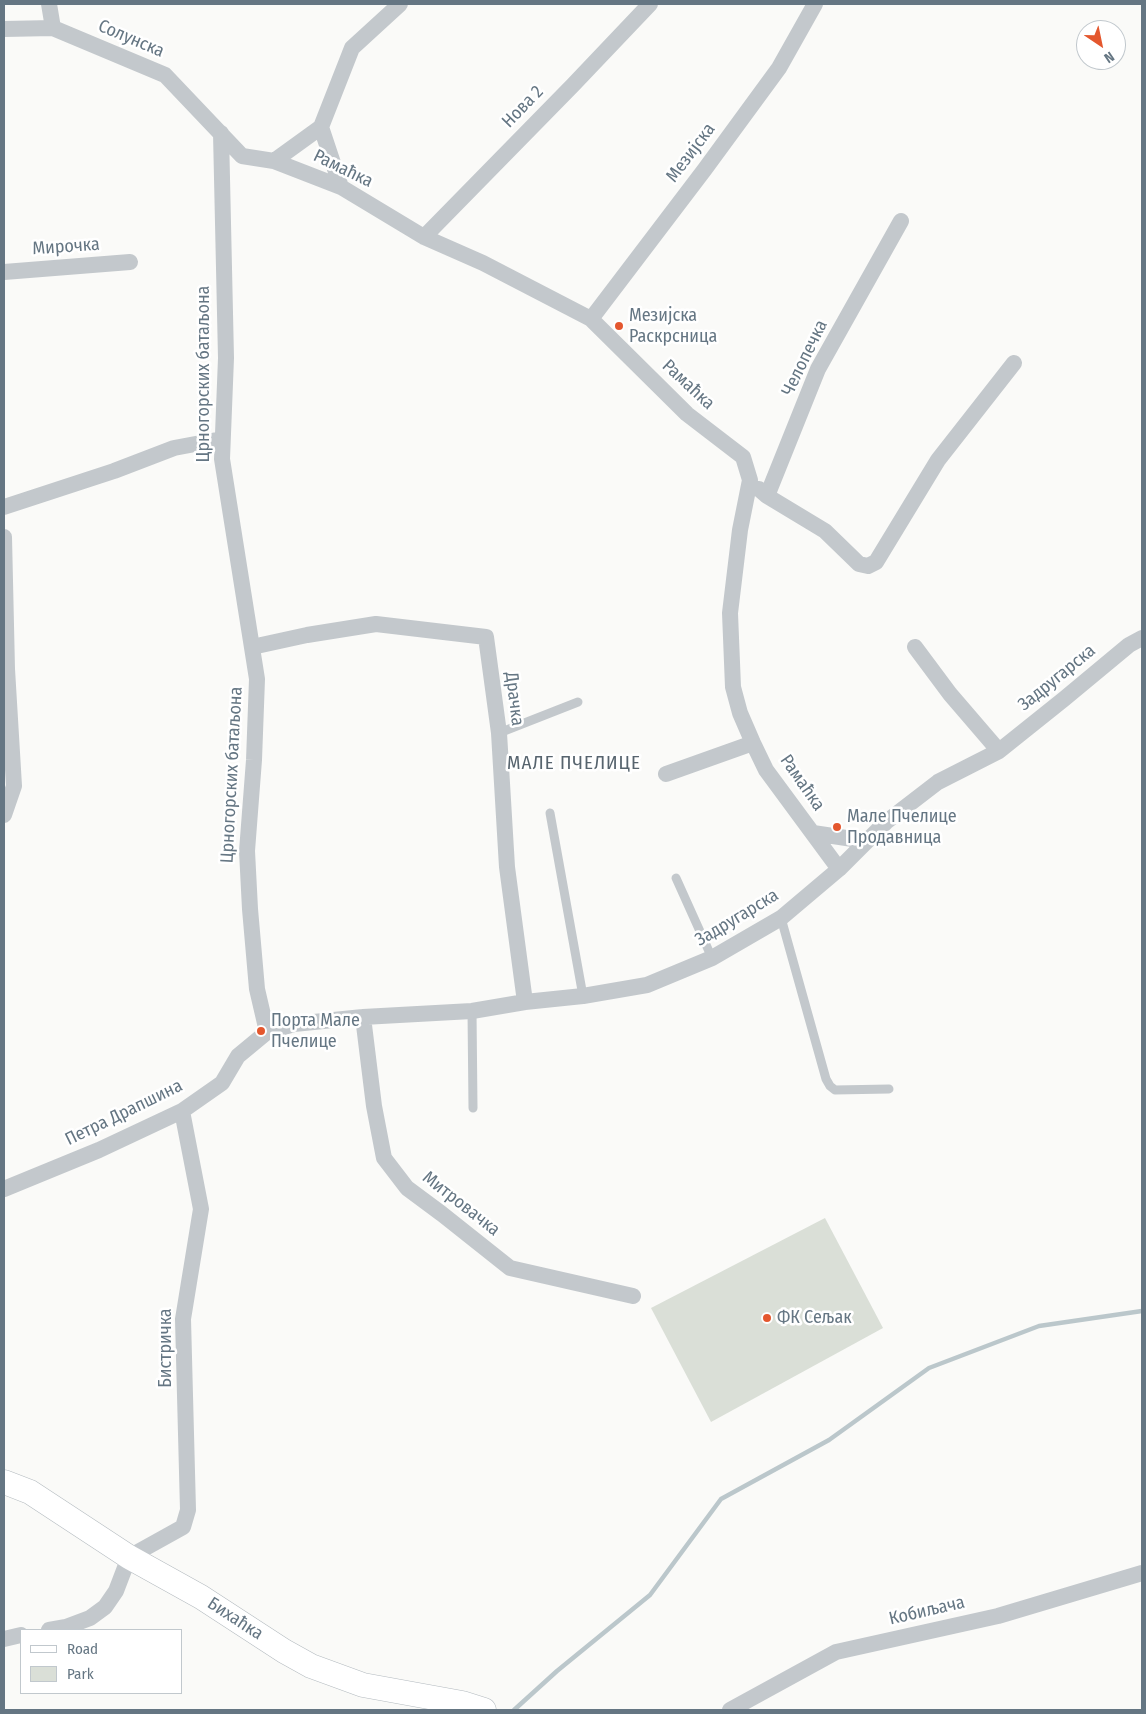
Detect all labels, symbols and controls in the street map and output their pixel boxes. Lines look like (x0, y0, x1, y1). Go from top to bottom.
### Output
street label: Солунска (95, 15, 167, 63)
north arrow (1076, 20, 1126, 70)
text: N (1101, 48, 1117, 66)
street label: Нова 2 (498, 81, 548, 133)
street label: Мезијска (662, 119, 720, 187)
street label: Рамаћка (310, 145, 376, 193)
street label: Мирочка (32, 234, 100, 260)
street label: Црногорских батаљона (193, 286, 215, 462)
place label: Мезијска Раскрсница (629, 305, 717, 348)
street label: Челопечка (777, 317, 833, 399)
marker: Мезијска Раскрсница (613, 320, 625, 332)
street label: Рамаћка (657, 355, 719, 415)
street label: Задругарска (1014, 640, 1100, 716)
street label: Драчка (500, 671, 528, 727)
street label: Црногорских батаљона (217, 686, 247, 864)
street label: Рамаћка (775, 751, 829, 815)
district label: МАЛЕ ПЧЕЛИЦЕ (506, 753, 642, 775)
place label: Мале Пчелице Продавница (847, 806, 957, 849)
marker: Мале Пчелице Продавница (831, 821, 843, 833)
street label: Задругарска (691, 885, 783, 951)
place label: Порта Мале Пчелице (271, 1010, 360, 1052)
marker: Порта Мале Пчелице (255, 1025, 267, 1037)
street label: Петра Драпшина (62, 1075, 186, 1151)
street label: Митровачка (418, 1167, 504, 1241)
place label: ФК Сељак (777, 1307, 852, 1329)
street label: Бистричка (155, 1308, 177, 1388)
marker: ФК Сељак (761, 1312, 773, 1324)
street label: Кобиљача (887, 1592, 967, 1630)
street label: Бихаћка (203, 1593, 267, 1645)
legend (20, 1629, 182, 1694)
text: Road (67, 1640, 98, 1658)
text: Park (67, 1665, 94, 1683)

